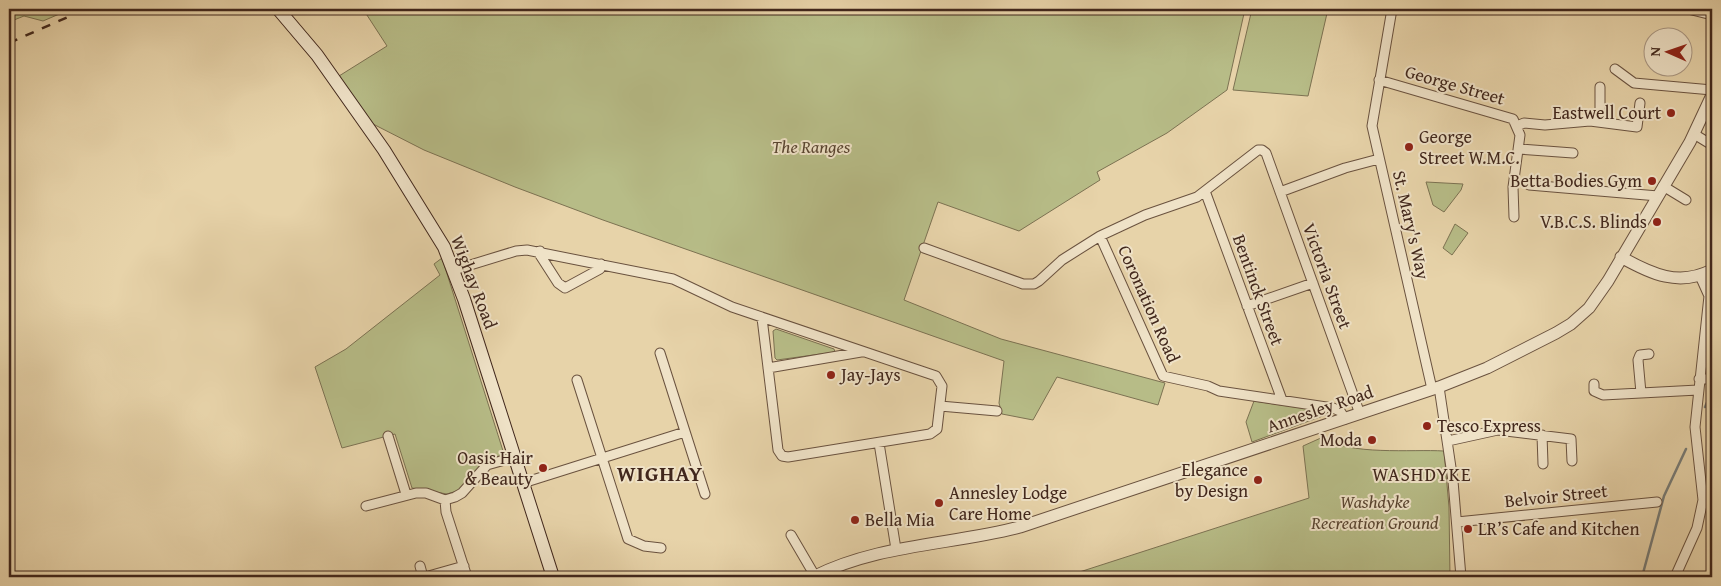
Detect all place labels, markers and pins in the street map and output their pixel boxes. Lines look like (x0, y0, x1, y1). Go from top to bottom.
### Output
place label: Eastwell Court (1552, 99, 1662, 126)
marker: Eastwell Court (1665, 107, 1677, 119)
place label: George Street W.M.C. (1419, 123, 1520, 171)
marker: George Street W.M.C. (1403, 141, 1415, 153)
place label: Betta Bodies Gym (1510, 167, 1642, 194)
marker: Betta Bodies Gym (1646, 175, 1658, 187)
place label: V.B.C.S. Blinds (1540, 208, 1647, 235)
marker: V.B.C.S. Blinds (1651, 216, 1663, 228)
place label: Jay-Jays (839, 361, 901, 388)
marker: Jay-Jays (825, 369, 837, 381)
place label: Tesco Express (1437, 412, 1541, 439)
marker: Tesco Express (1421, 420, 1433, 432)
place label: Moda (1320, 426, 1362, 453)
marker: Moda (1366, 434, 1378, 446)
place label: Oasis Hair & Beauty (457, 444, 534, 492)
place label: Elegance by Design (1175, 456, 1248, 504)
marker: Oasis Hair & Beauty (537, 462, 549, 474)
marker: Elegance by Design (1252, 474, 1264, 486)
place label: Annesley Lodge Care Home (949, 479, 1067, 527)
marker: Annesley Lodge Care Home (933, 497, 945, 509)
place label: Bella Mia (865, 506, 935, 533)
marker: Bella Mia (849, 514, 861, 526)
place label: LR’s Cafe and Kitchen (1478, 515, 1640, 542)
marker: LR’s Cafe and Kitchen (1462, 523, 1474, 535)

